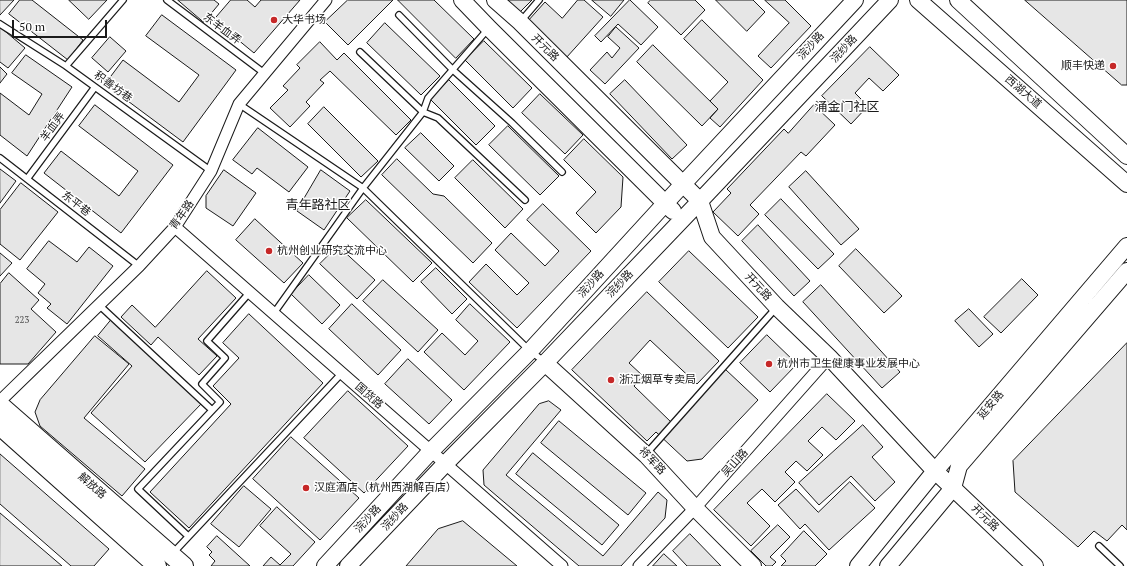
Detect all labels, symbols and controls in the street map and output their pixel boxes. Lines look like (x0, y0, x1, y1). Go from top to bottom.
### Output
street label: 东羊血弄 (200, 10, 244, 48)
scale bar (14, 12, 109, 38)
place label: 大华书场 (282, 13, 326, 27)
marker: 大华书场 (269, 15, 279, 25)
text: 50 m (19, 19, 45, 34)
street label: 浣沙路 (795, 29, 827, 63)
street label: 开元路 (529, 32, 561, 64)
street label: 浣纱路 (828, 32, 860, 66)
place label: 顺丰快递 (1061, 59, 1105, 73)
marker: 顺丰快递 (1108, 61, 1118, 71)
street label: 积善坊巷 (91, 69, 135, 105)
street label: 西湖大道 (1002, 73, 1044, 111)
district label: 涌金门社区 (815, 99, 879, 115)
street label: 羊血弄 (38, 110, 68, 144)
street label: 东平巷 (59, 189, 93, 219)
district label: 青年路社区 (286, 197, 350, 213)
street label: 青年路 (167, 198, 197, 232)
place label: 杭州创业研究交流中心 (277, 244, 387, 258)
marker: 杭州创业研究交流中心 (264, 246, 274, 256)
street label: 浣沙路 (575, 267, 607, 301)
street label: 浣纱路 (604, 268, 636, 300)
street label: 开元路 (742, 270, 774, 304)
house number: 223 (15, 315, 29, 325)
place label: 杭州市卫生健康事业发展中心 (777, 357, 920, 371)
marker: 杭州市卫生健康事业发展中心 (764, 359, 774, 369)
place label: 浙江烟草专卖局 (619, 373, 696, 387)
marker: 浙江烟草专卖局 (606, 375, 616, 385)
street label: 国货路 (352, 380, 386, 412)
street label: 延安路 (975, 388, 1007, 422)
street label: 将军路 (636, 445, 668, 477)
street label: 吴山路 (719, 446, 751, 480)
street label: 解放路 (75, 470, 109, 502)
place label: 汉庭酒店（杭州西湖解百店） (314, 481, 457, 495)
marker: 汉庭酒店（杭州西湖解百店） (301, 483, 311, 493)
street label: 浣纱路 (379, 500, 411, 534)
street label: 浣沙路 (352, 502, 384, 536)
street label: 开元路 (969, 502, 1001, 534)

